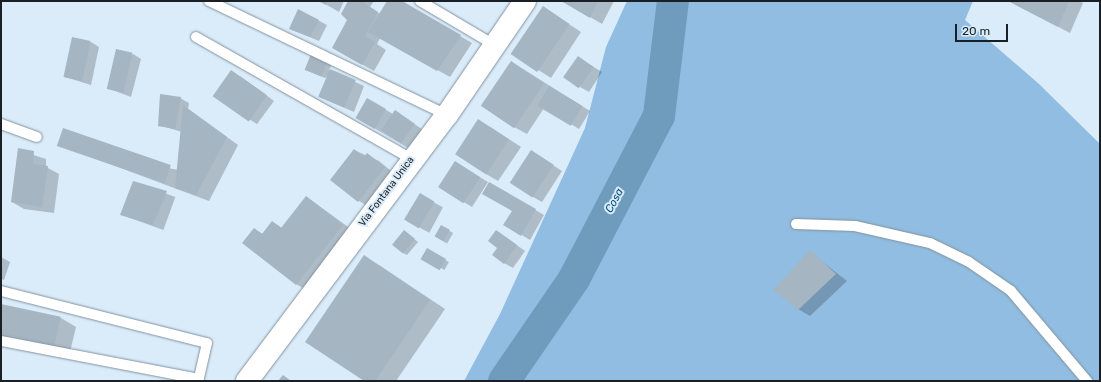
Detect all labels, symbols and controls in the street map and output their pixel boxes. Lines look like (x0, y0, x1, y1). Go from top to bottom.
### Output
scale bar (957, 16, 1010, 42)
text: 20 m (962, 24, 990, 38)
street label: Via Fontana Unica (357, 155, 417, 229)
water label: Cosa (603, 187, 627, 215)

